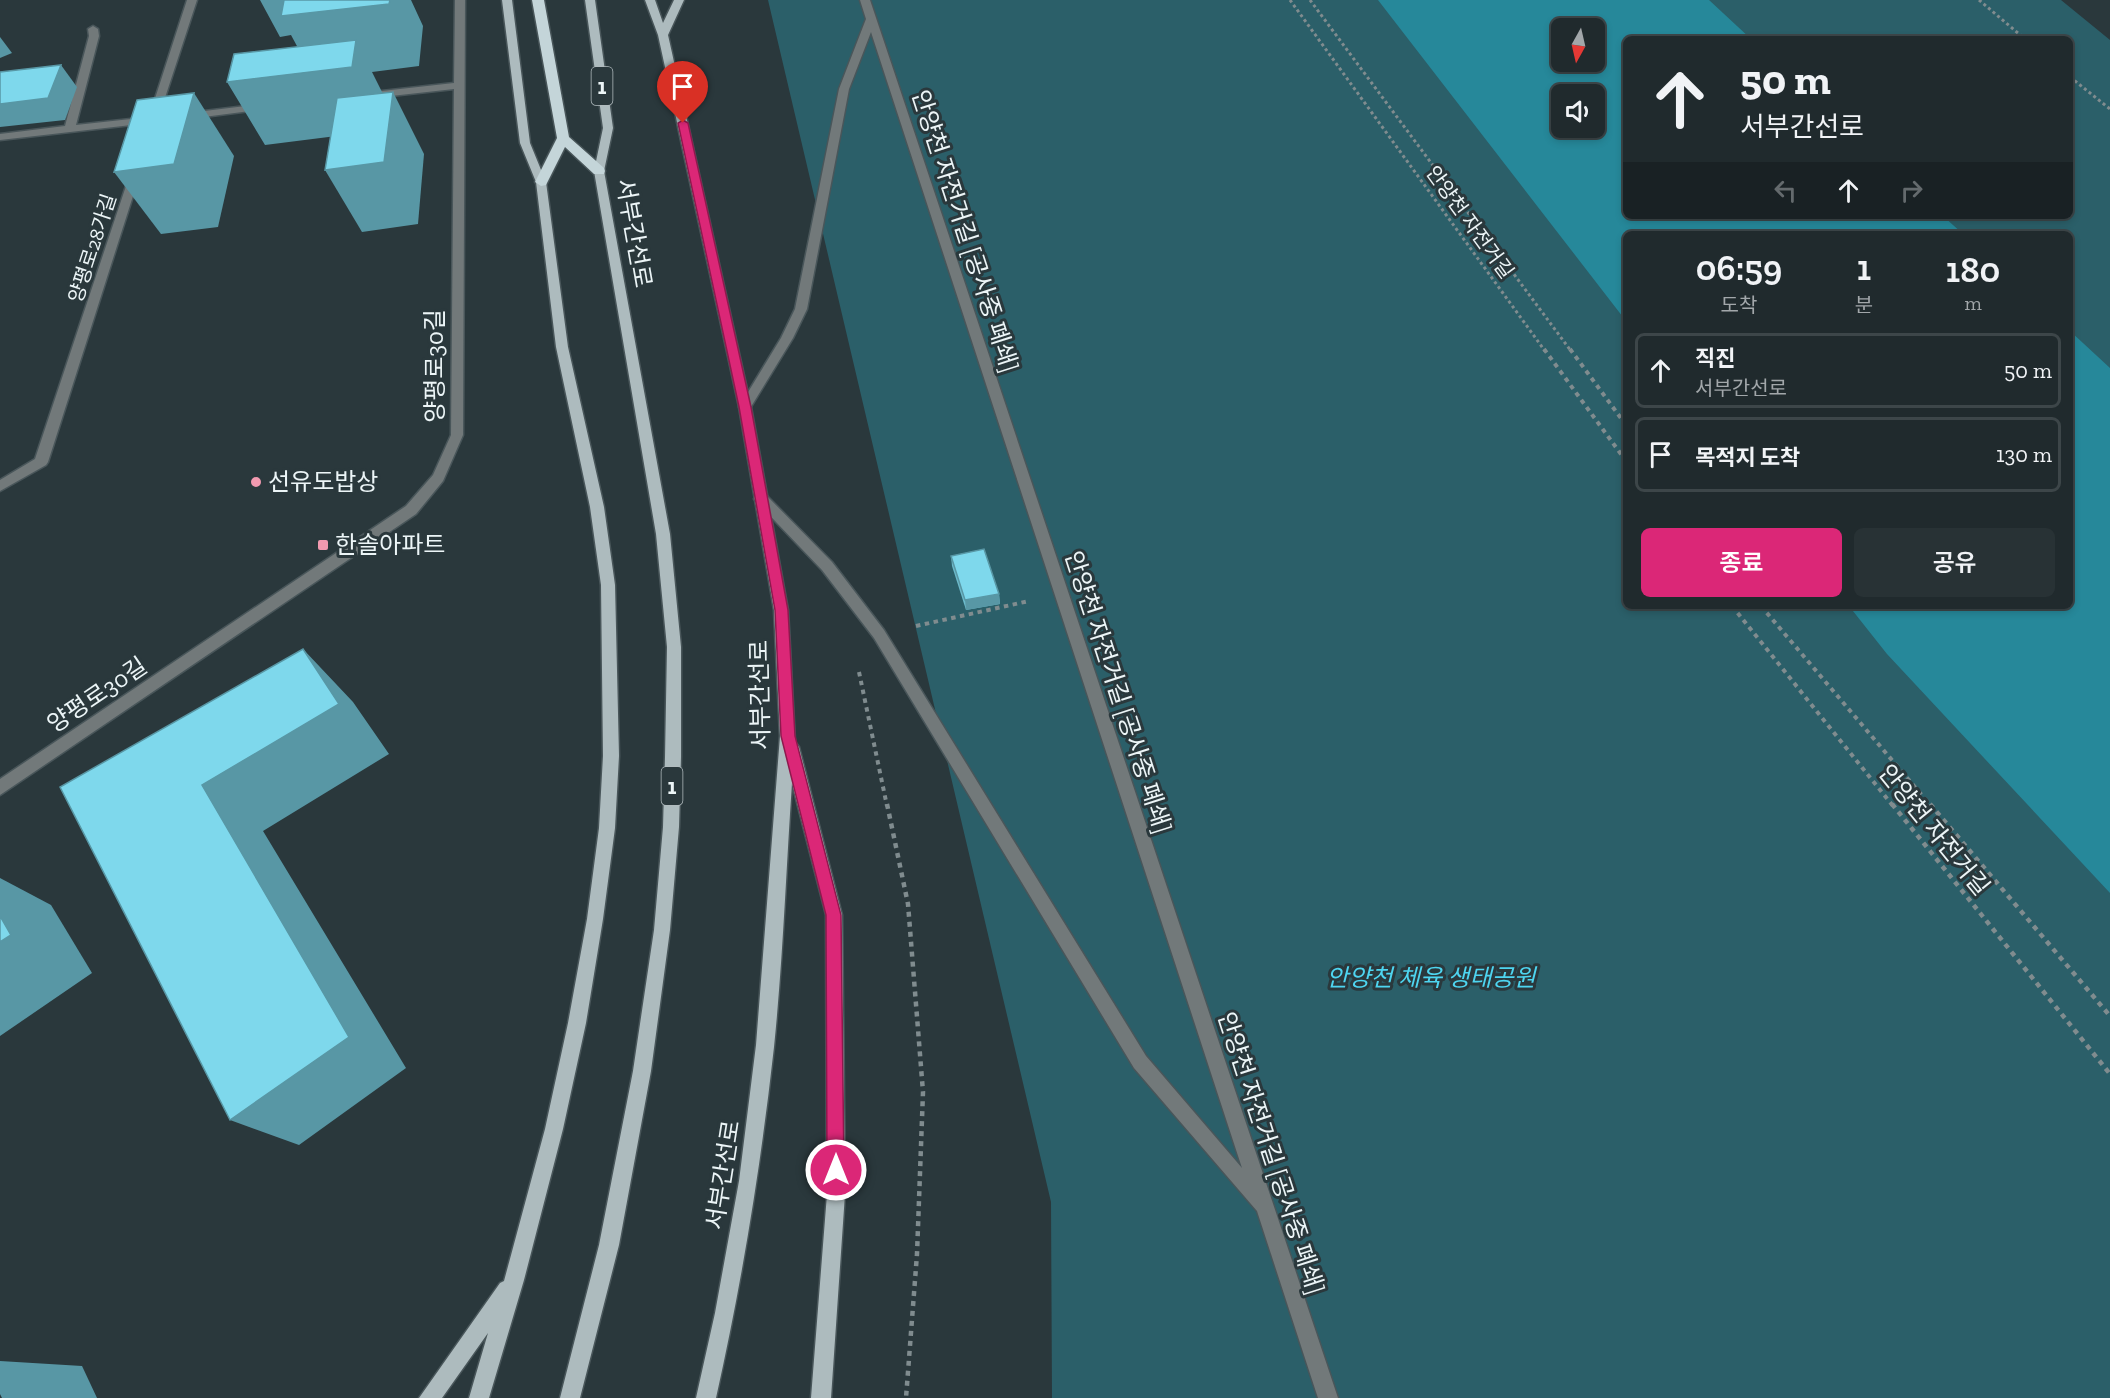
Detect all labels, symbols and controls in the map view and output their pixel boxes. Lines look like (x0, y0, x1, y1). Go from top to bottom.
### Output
north arrow (1551, 18, 1605, 72)
map controls (1551, 18, 1605, 138)
text: 50 m (1740, 54, 1831, 105)
icon: ahead (1641, 60, 1719, 138)
pin (657, 61, 708, 123)
road number: 1 (592, 67, 612, 105)
icon: arrive (666, 70, 699, 103)
button: sound (1551, 84, 1605, 138)
street label: 안양천 자전거길 [공사중 폐쇄] (906, 86, 1025, 376)
text: 서부간선로 (1740, 111, 1864, 143)
street label: 안양천 자전거길 (1421, 161, 1519, 283)
icon: left (1769, 174, 1802, 207)
icon: ahead (1832, 174, 1865, 207)
icon: right (1895, 174, 1928, 207)
street label: 서부간선로 (611, 176, 658, 290)
street label: 양평로28가길 (63, 191, 121, 305)
text: 06:59 (1696, 246, 1782, 289)
text: 1 (1857, 246, 1871, 289)
text: 180 (1946, 248, 2000, 291)
text: m (1964, 291, 1982, 315)
text: 도착 (1720, 293, 1757, 317)
text: 분 (1855, 293, 1873, 317)
street label: 양평로30길 (420, 309, 449, 423)
text: 직진 (1695, 345, 1735, 372)
icon: ahead (1644, 354, 1677, 387)
text: 50 m (2004, 357, 2052, 384)
text: 서부간선로 (1695, 376, 1787, 400)
icon: arrive (1644, 438, 1677, 471)
text: 130 m (1996, 441, 2052, 468)
text: 목적지 도착 (1695, 444, 1800, 471)
place label: 선유도밥상 (268, 467, 378, 496)
marker: 선유도밥상 (249, 475, 263, 489)
button: 종료 (1641, 528, 1842, 597)
button: 공유 (1854, 528, 2055, 597)
place label: 한솔아파트 (335, 530, 445, 559)
marker: 한솔아파트 (316, 538, 330, 552)
street label: 안양천 자전거길 [공사중 폐쇄] (1059, 547, 1178, 837)
street label: 서부간선로 (744, 640, 775, 750)
street label: 양평로30길 (41, 651, 152, 738)
street label: 안양천 자전거길 (1873, 758, 1996, 901)
road number: 1 (662, 767, 682, 805)
park label: 안양천 체육 생태공원 (1326, 963, 1538, 992)
street label: 안양천 자전거길 [공사중 폐쇄] (1212, 1008, 1331, 1298)
street label: 서부간선로 (700, 1118, 745, 1232)
position arrow (804, 1138, 868, 1202)

